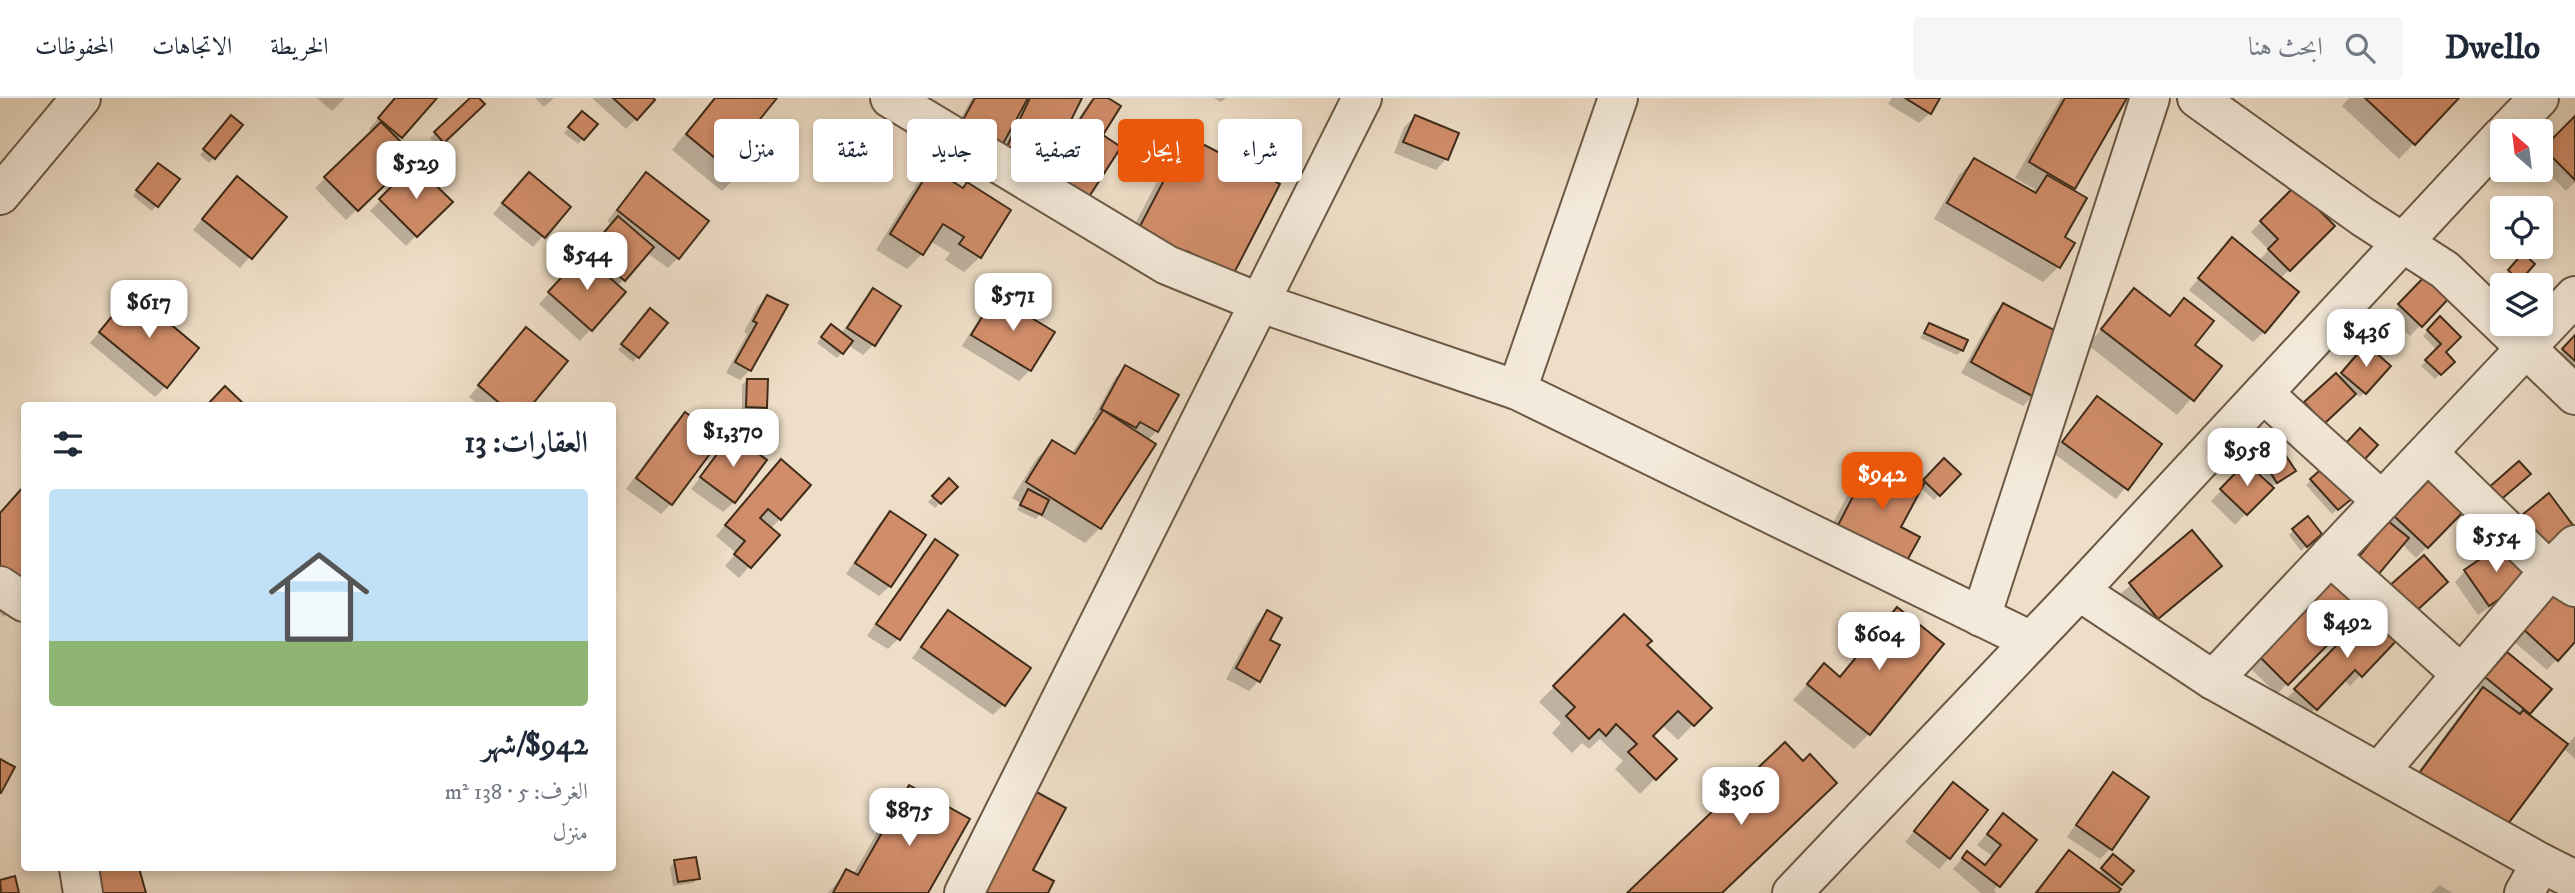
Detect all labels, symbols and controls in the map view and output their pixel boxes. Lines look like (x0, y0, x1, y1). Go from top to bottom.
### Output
search box (1913, 17, 2403, 80)
text: Dwello (2445, 28, 2540, 69)
icon: search (2341, 29, 2379, 67)
text: ابحث هنا (2248, 31, 2323, 64)
text: المحفوظات (35, 32, 114, 62)
text: الاتجاهات (152, 32, 232, 62)
text: الخريطة (270, 32, 329, 62)
chip: منزل (714, 119, 799, 182)
chip: شقة (813, 119, 893, 182)
chip: جديد (907, 119, 997, 182)
chip: تصفية (1011, 119, 1104, 182)
chip: إيجار (1118, 119, 1204, 182)
chip: شراء (1218, 119, 1302, 182)
north arrow (2490, 119, 2553, 182)
map controls (2490, 119, 2553, 336)
pin: $529 (375, 141, 457, 201)
text: $529 (393, 149, 439, 178)
button: locate (2490, 196, 2553, 259)
pin: $544 (546, 232, 628, 292)
text: $544 (562, 240, 612, 269)
button: layers (2490, 273, 2553, 336)
pin: $571 (972, 274, 1054, 333)
pin: $617 (108, 280, 190, 340)
text: $571 (991, 281, 1035, 310)
text: $617 (127, 288, 171, 317)
pin: $436 (2325, 310, 2407, 369)
text: $436 (2343, 317, 2389, 346)
pin: $1,370 (676, 410, 790, 469)
text: $1,370 (703, 417, 763, 446)
icon: filters (49, 425, 87, 463)
text: العقارات: 13 (464, 425, 588, 462)
pin: $958 (2206, 428, 2288, 488)
text: $958 (2224, 436, 2270, 465)
pin: $942 (1841, 452, 1923, 512)
text: $942 (1858, 460, 1906, 489)
pin: $554 (2455, 514, 2537, 574)
text: $554 (2472, 522, 2520, 551)
icon: home (256, 534, 382, 660)
pin: $492 (2306, 601, 2388, 660)
text: $492 (2323, 608, 2371, 637)
pin: $604 (1838, 612, 1920, 672)
text: $604 (1854, 620, 1904, 649)
text: $942/شهر (482, 727, 588, 764)
pin: $306 (1700, 768, 1782, 827)
text: $306 (1718, 775, 1764, 804)
text: الغرف: 5 · 138 m² (445, 778, 588, 807)
pin: $875 (868, 788, 950, 848)
text: $875 (885, 796, 933, 825)
text: منزل (553, 819, 588, 848)

